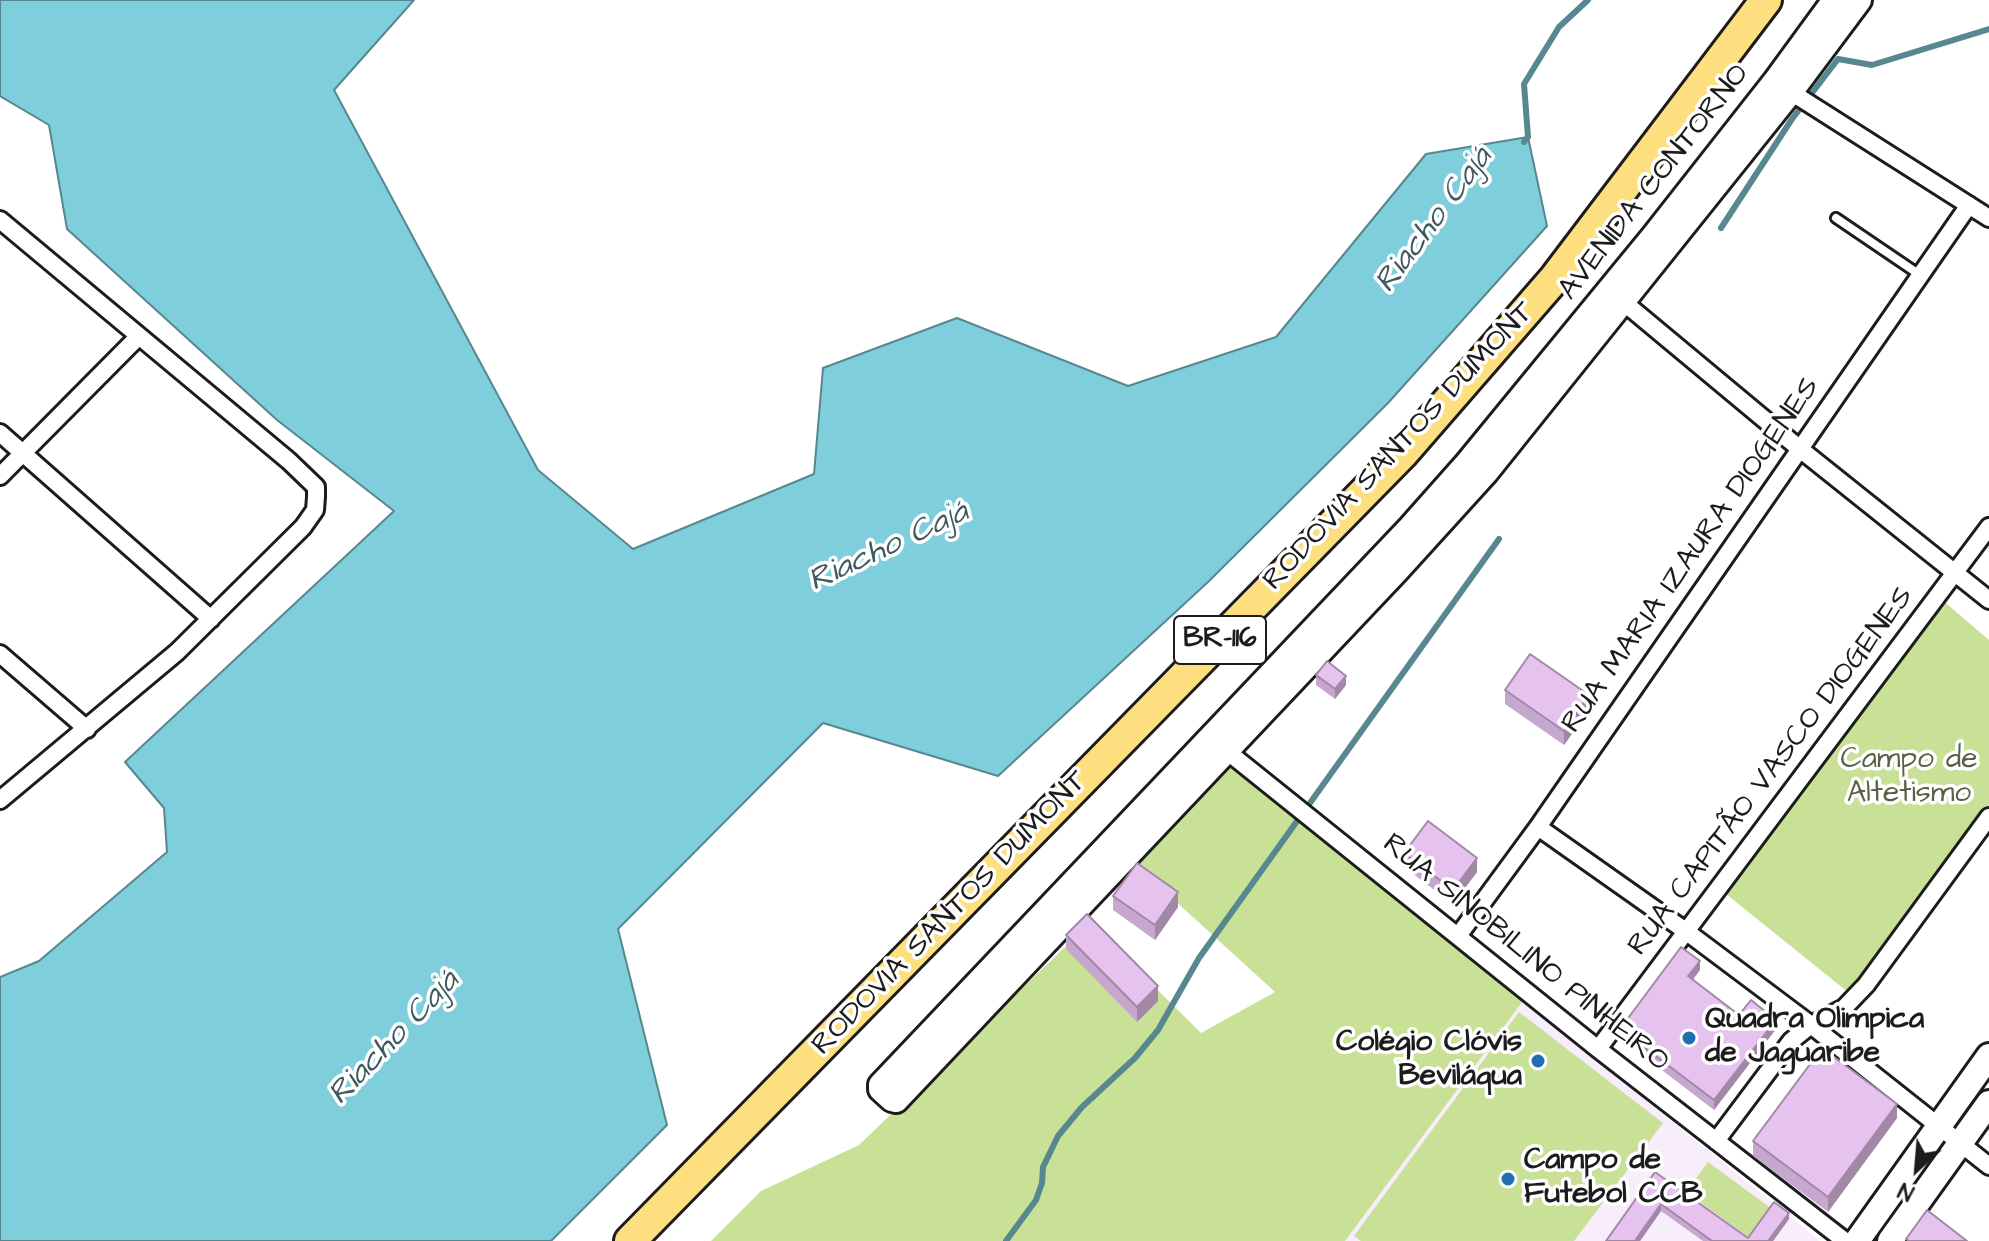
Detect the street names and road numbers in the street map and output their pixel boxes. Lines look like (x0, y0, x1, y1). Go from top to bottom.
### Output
street label: AVENIDA CONTORNO (1552, 58, 1758, 308)
street label: RODOVIA SANTOS DUMONT (1257, 295, 1543, 599)
street label: RUA MARIA IZAURA DIOGENES (1555, 371, 1829, 741)
street label: RUA CAPITÃO VASCO DIOGENES (1621, 580, 1923, 964)
road number: BR-116 (1174, 616, 1266, 664)
street label: RODOVIA SANTOS DUMONT (805, 764, 1097, 1064)
street label: RUA SINOBILINO PINHEIRO (1374, 827, 1676, 1081)

